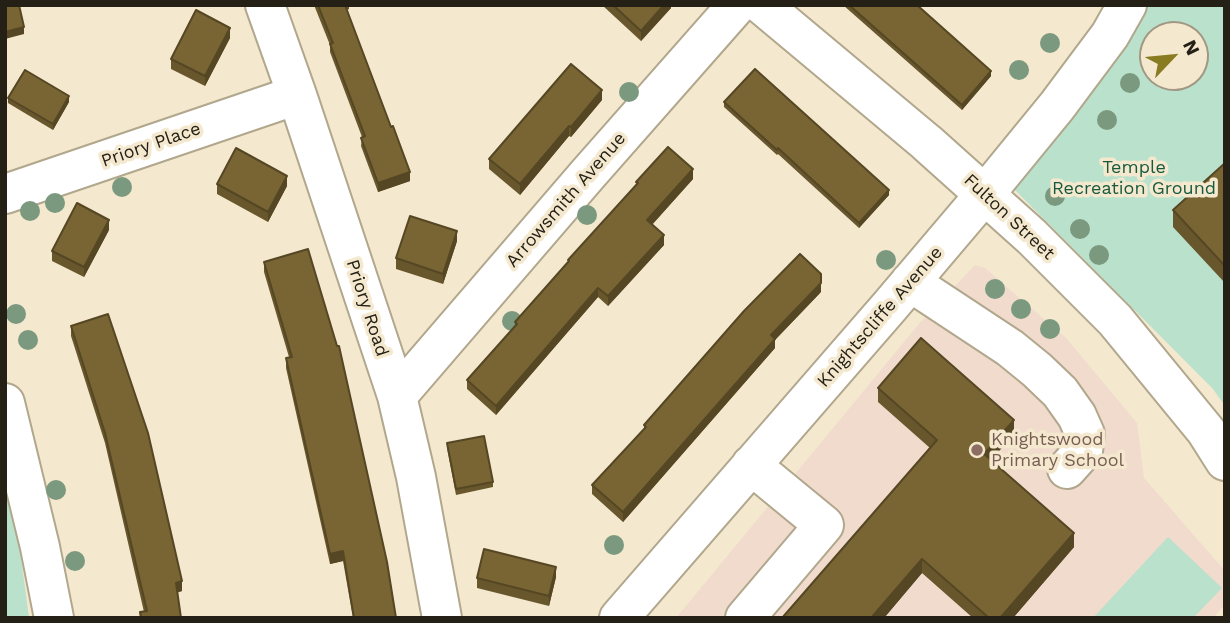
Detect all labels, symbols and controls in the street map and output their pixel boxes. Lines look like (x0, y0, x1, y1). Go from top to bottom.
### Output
north arrow (1139, 21, 1209, 91)
text: N (1178, 36, 1205, 59)
street label: Priory Place (98, 118, 204, 172)
street label: Arrowsmith Avenue (502, 128, 630, 272)
park label: Temple Recreation Ground (1052, 157, 1216, 200)
street label: Fulton Street (959, 169, 1059, 265)
street label: Knightscliffe Avenue (813, 242, 947, 392)
street label: Priory Road (341, 257, 393, 359)
place label: Knightswood Primary School (991, 429, 1124, 472)
marker: Knightswood Primary School (969, 442, 985, 458)

